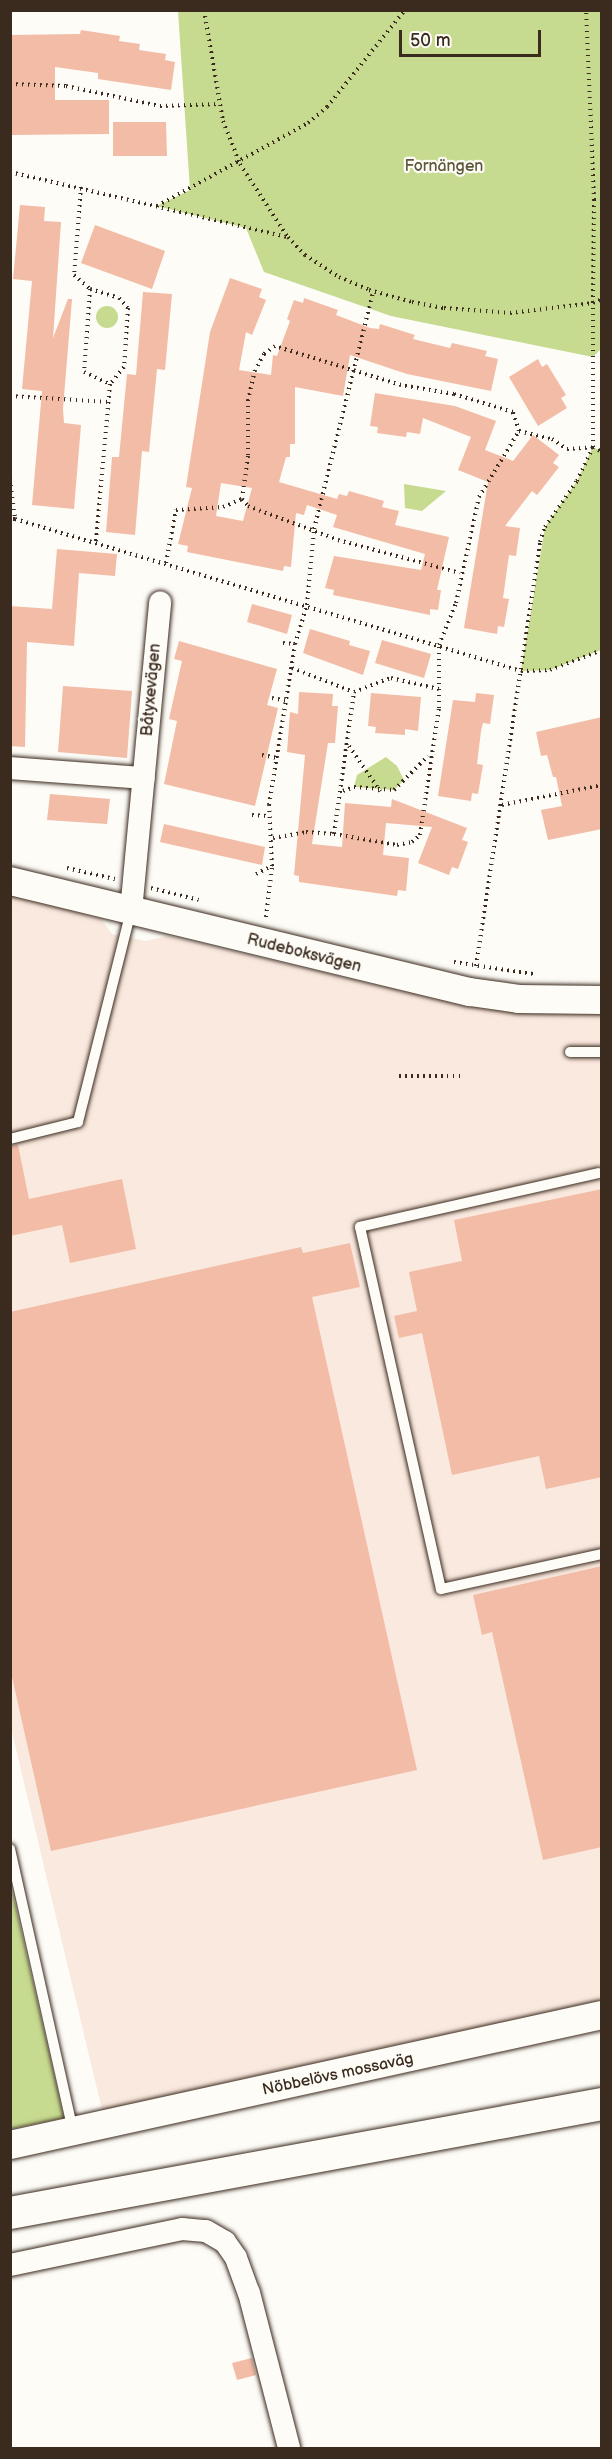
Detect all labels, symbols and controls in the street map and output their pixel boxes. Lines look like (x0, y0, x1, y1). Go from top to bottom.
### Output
scale bar (402, 18, 544, 56)
text: 50 m (410, 30, 451, 51)
park label: Fornängen (405, 157, 483, 177)
street label: Båtyxevägen (138, 643, 166, 737)
street label: Rudeboksvägen (245, 931, 363, 977)
street label: Nöbbelövs mossaväg (261, 2050, 415, 2100)

